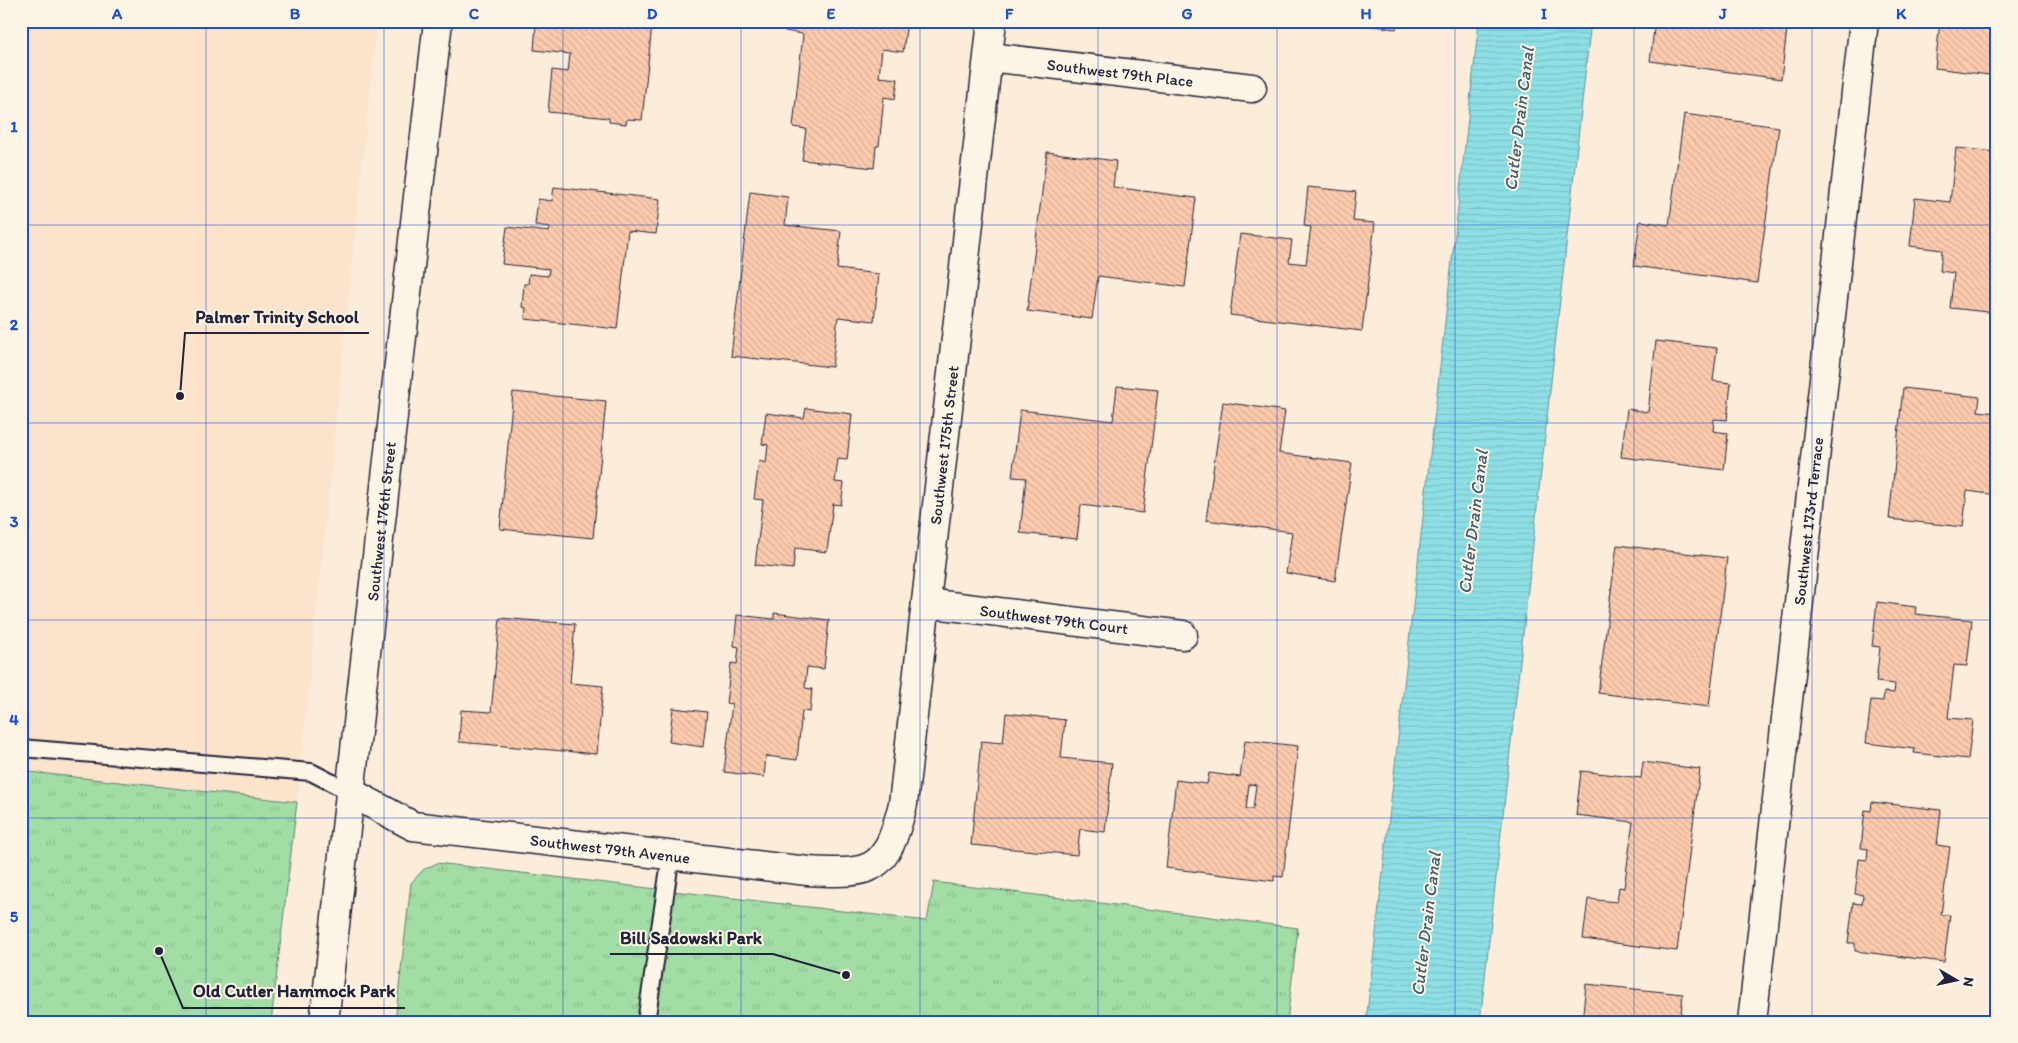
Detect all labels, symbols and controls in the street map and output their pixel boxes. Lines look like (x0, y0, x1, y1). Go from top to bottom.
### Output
text: A (111, 4, 123, 23)
text: B (290, 4, 301, 23)
text: C (469, 4, 480, 23)
text: D (647, 4, 658, 23)
text: E (827, 4, 836, 23)
text: F (1005, 4, 1014, 23)
text: G (1181, 4, 1193, 23)
text: H (1360, 4, 1372, 23)
text: I (1541, 4, 1547, 23)
text: J (1718, 4, 1727, 23)
text: K (1896, 4, 1907, 23)
water label: Cutler Drain Canal (1499, 44, 1539, 192)
street label: Southwest 79th Place (1046, 54, 1194, 91)
text: 1 (10, 117, 18, 136)
callout: Palmer Trinity School (185, 300, 369, 333)
text: Palmer Trinity School (195, 306, 360, 328)
text: 2 (10, 315, 19, 334)
street label: Southwest 175th Street (925, 364, 962, 526)
street label: Southwest 173rd Terrace (1789, 436, 1827, 606)
street label: Southwest 176th Street (363, 441, 400, 602)
water label: Cutler Drain Canal (1453, 447, 1493, 595)
text: 3 (10, 512, 19, 531)
street label: Southwest 79th Court (979, 600, 1129, 638)
text: 4 (9, 710, 19, 729)
street label: Southwest 79th Avenue (529, 830, 691, 867)
water label: Cutler Drain Canal (1406, 849, 1446, 997)
text: 5 (10, 907, 19, 926)
callout: Bill Sadowski Park (610, 921, 773, 954)
text: Bill Sadowski Park (620, 927, 763, 949)
north arrow (1930, 956, 1980, 1006)
callout: Old Cutler Hammock Park (183, 975, 405, 1008)
text: N (1959, 976, 1977, 988)
text: Old Cutler Hammock Park (193, 980, 396, 1002)

